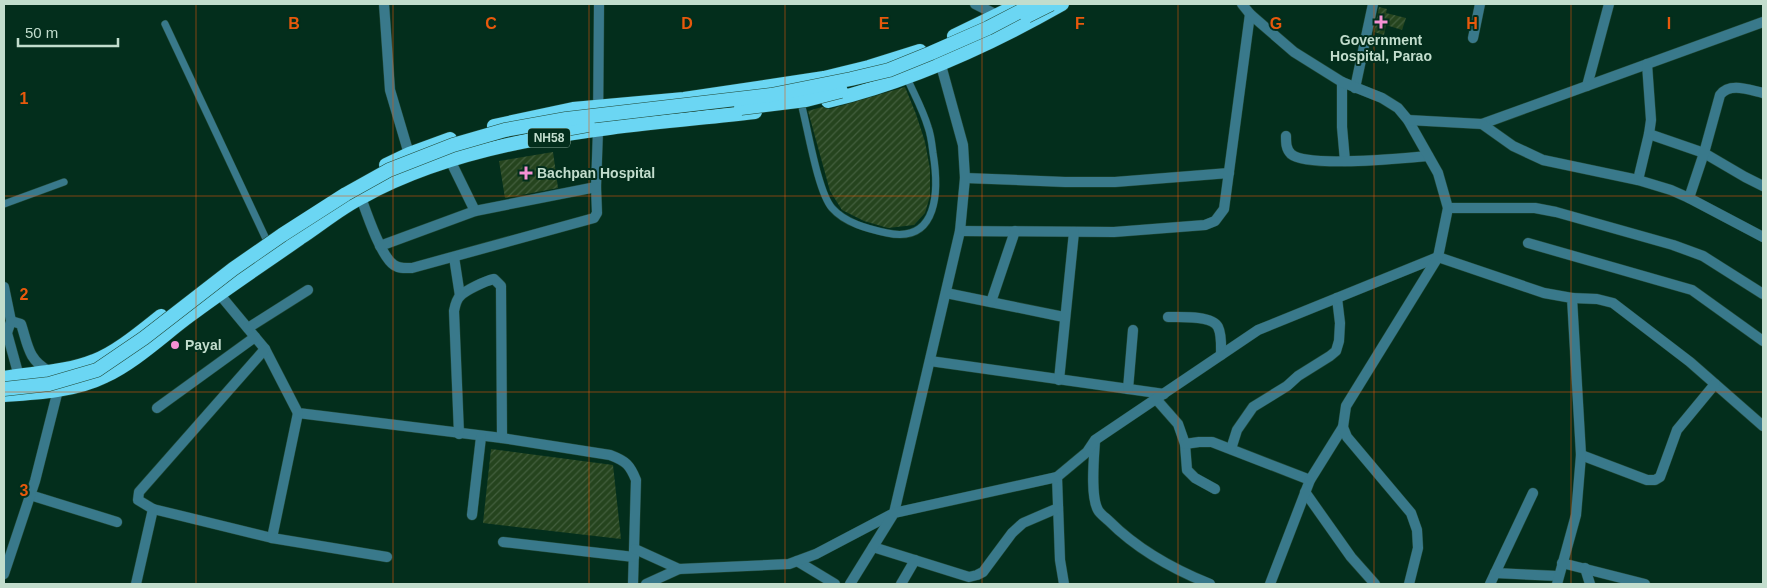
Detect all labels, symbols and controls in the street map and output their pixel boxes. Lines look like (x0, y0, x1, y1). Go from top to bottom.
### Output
scale bar (18, 15, 118, 47)
text: B (288, 15, 300, 32)
text: C (485, 15, 497, 32)
text: D (681, 15, 693, 32)
text: E (879, 15, 890, 32)
text: F (1075, 15, 1085, 32)
text: G (1270, 15, 1282, 32)
marker: Government Hospital, Parao (1374, 15, 1388, 29)
text: H (1466, 15, 1478, 32)
text: I (1667, 15, 1671, 32)
text: 50 m (25, 24, 58, 41)
place label: Government Hospital, Parao (1330, 32, 1432, 64)
text: 1 (20, 90, 29, 107)
road number: NH58 (528, 128, 570, 148)
place label: Bachpan Hospital (537, 165, 655, 181)
marker: Bachpan Hospital (519, 166, 533, 180)
text: 2 (20, 286, 29, 303)
place label: Payal (185, 337, 222, 353)
marker: Payal (169, 339, 181, 351)
text: 3 (20, 482, 29, 499)

